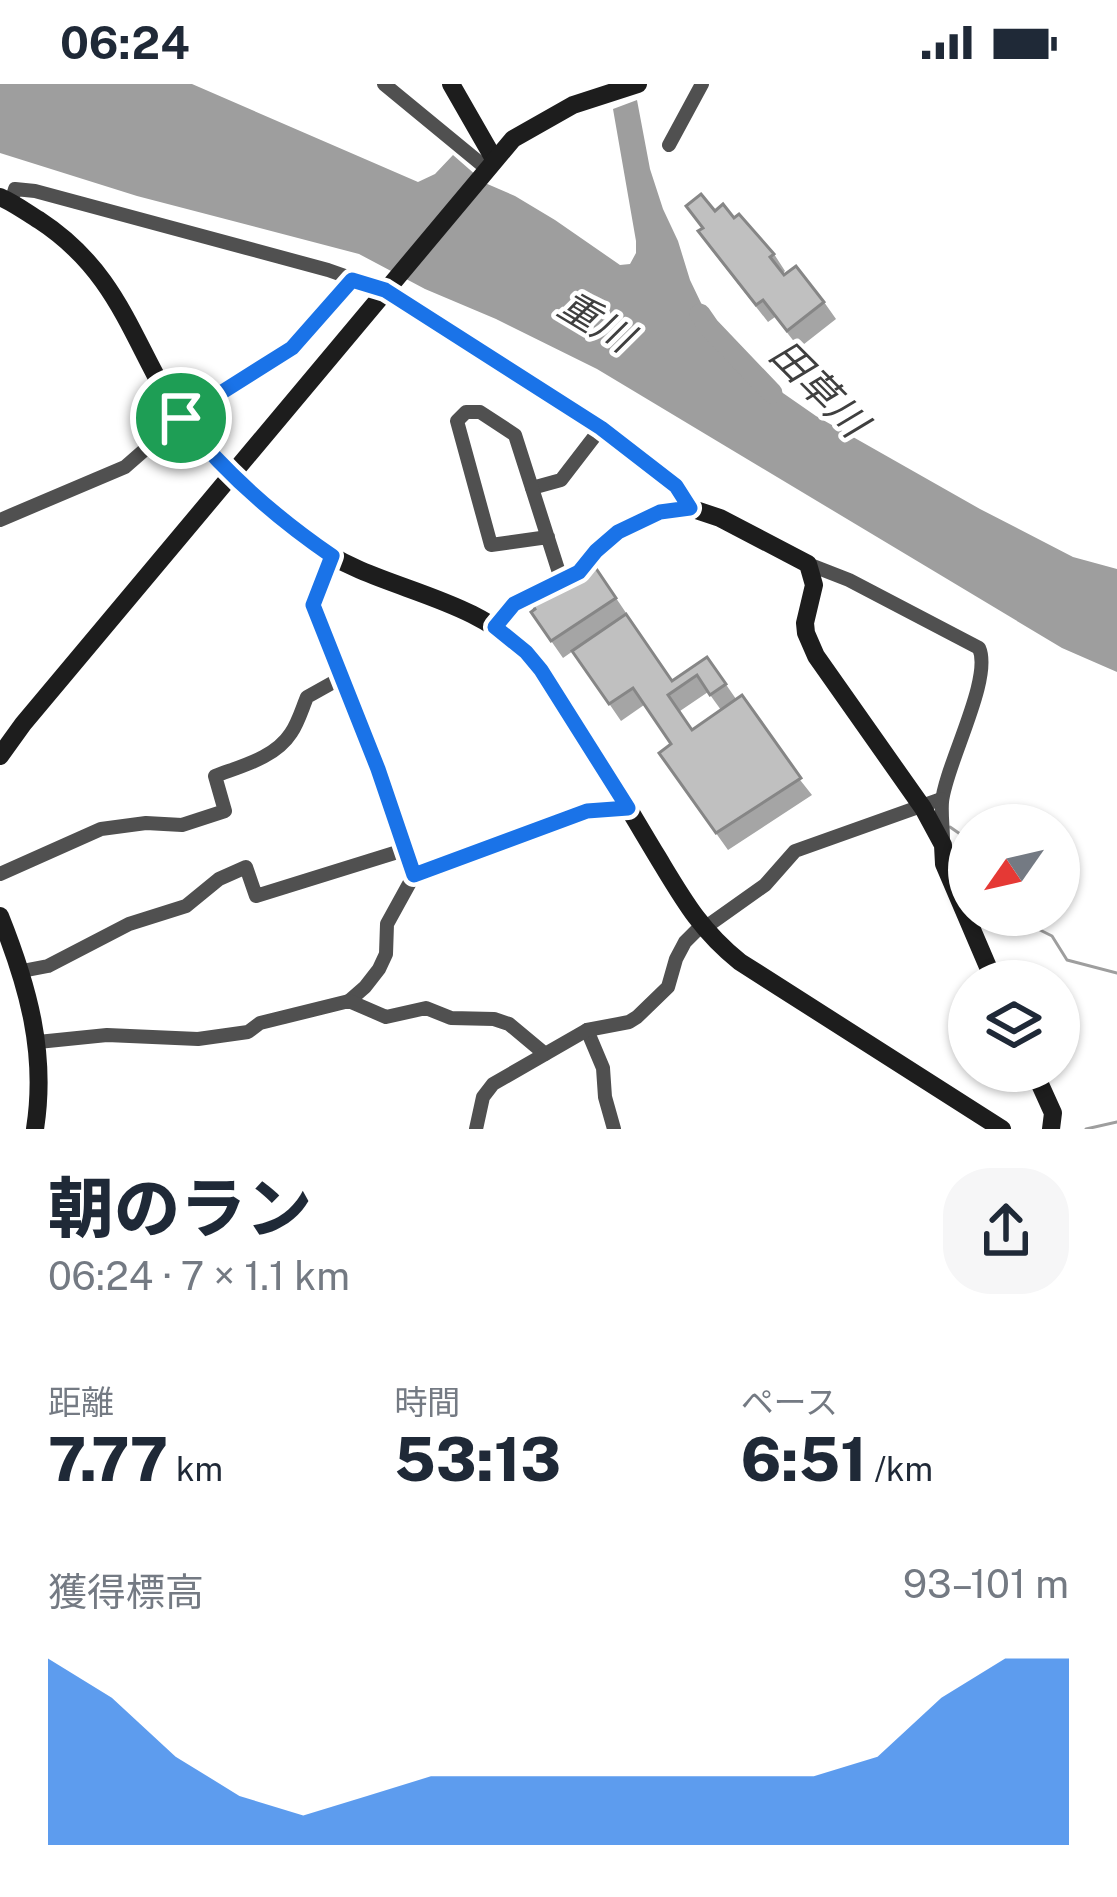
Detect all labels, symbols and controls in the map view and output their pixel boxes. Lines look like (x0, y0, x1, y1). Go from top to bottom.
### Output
text: 06:24 (60, 16, 190, 69)
water label: 重川 (551, 281, 645, 363)
water label: 田草川 (761, 330, 879, 448)
pin (130, 367, 232, 469)
icon: arrive (148, 385, 214, 451)
north arrow (948, 804, 1080, 936)
map controls (948, 804, 1080, 1092)
button: layers (948, 960, 1080, 1092)
button: share (943, 1168, 1069, 1294)
text: 朝のラン (48, 1169, 312, 1247)
text: 06:24 · 7 × 1.1 km (48, 1253, 350, 1299)
text: 距離 (48, 1383, 114, 1421)
text: 時間 (394, 1383, 460, 1421)
text: ペース (741, 1383, 838, 1421)
text: 7.77 (48, 1424, 168, 1495)
text: 53:13 (394, 1424, 561, 1495)
text: 6:51 (741, 1424, 866, 1495)
text: km (168, 1450, 223, 1488)
text: /km (866, 1450, 933, 1488)
text: 93–101 m (903, 1561, 1069, 1607)
text: 獲得標高 (48, 1569, 204, 1615)

